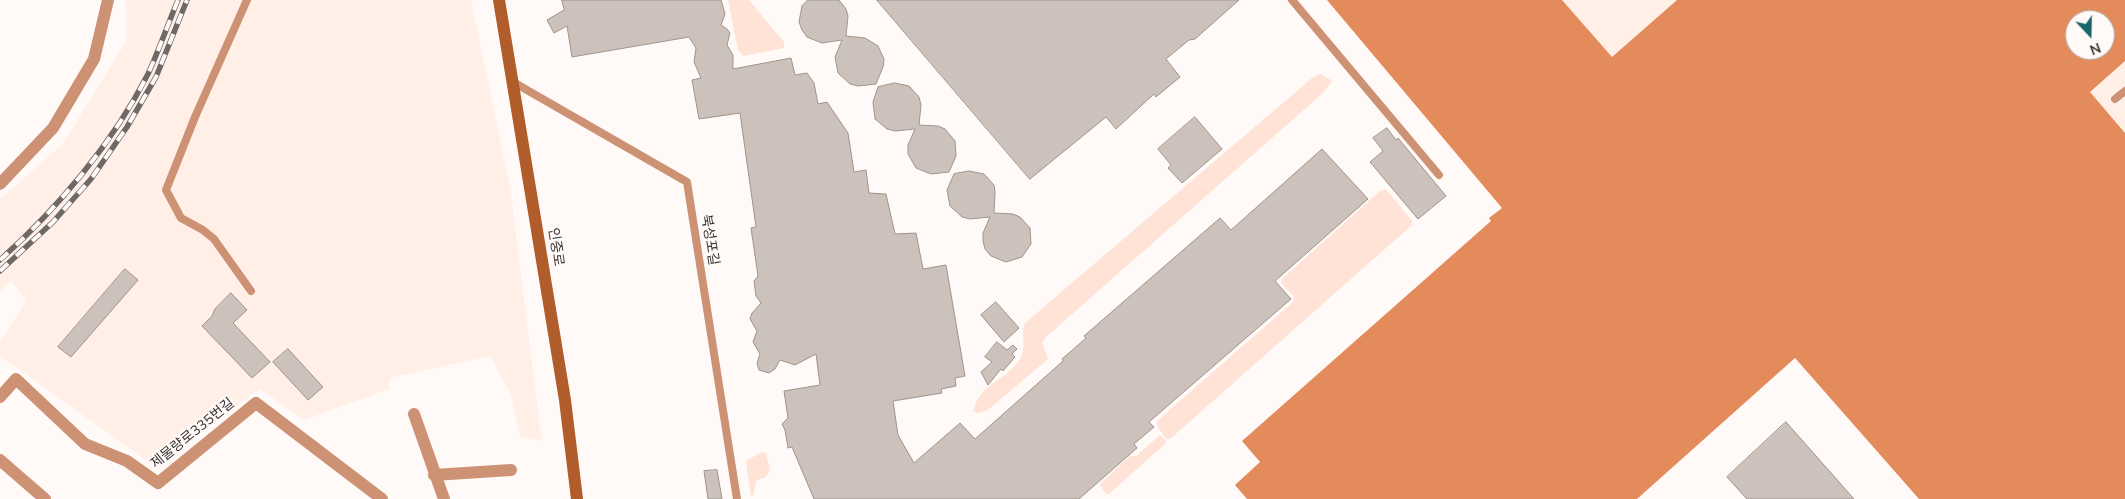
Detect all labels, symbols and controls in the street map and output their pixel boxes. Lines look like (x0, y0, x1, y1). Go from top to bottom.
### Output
north arrow (2065, 10, 2115, 60)
text: N (2087, 38, 2104, 59)
street label: 북성포길 (697, 213, 721, 267)
street label: 인중로 (544, 227, 566, 267)
street label: 제물량로335번길 (148, 395, 238, 473)

